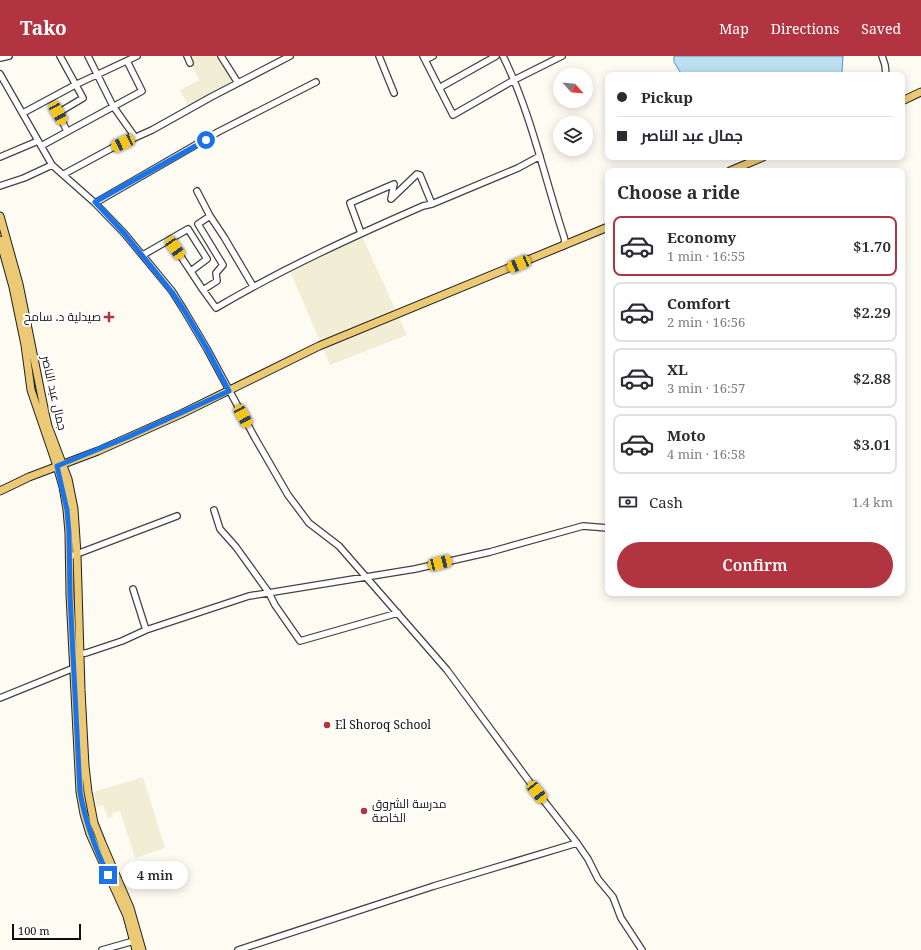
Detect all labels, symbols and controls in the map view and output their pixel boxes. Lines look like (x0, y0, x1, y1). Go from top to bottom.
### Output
text: Tako (20, 15, 67, 41)
text: Map (719, 19, 749, 38)
text: Directions (771, 19, 839, 38)
text: Saved (861, 19, 901, 38)
north arrow (553, 68, 593, 108)
map controls (553, 68, 593, 156)
text: Pickup (641, 87, 693, 107)
car (47, 100, 69, 126)
button: layers (553, 116, 593, 156)
text: جمال عبد الناصر (641, 125, 743, 145)
route start (197, 131, 215, 149)
car (110, 132, 136, 154)
text: Choose a ride (617, 180, 740, 204)
text: Economy (667, 227, 736, 247)
icon: car (619, 228, 655, 264)
car (163, 235, 187, 261)
text: $1.70 (853, 236, 891, 256)
text: 1 min · 16:55 (667, 247, 745, 265)
car (506, 254, 532, 274)
text: Comfort (667, 293, 730, 313)
icon: car (619, 294, 655, 330)
text: $2.29 (853, 302, 891, 322)
place label: صيدلية د. سامح (24, 308, 101, 325)
marker: صيدلية د. سامح (104, 312, 114, 322)
text: 2 min · 16:56 (667, 313, 745, 331)
street label: جمال عبد الناصر (37, 353, 71, 432)
text: XL (667, 359, 688, 379)
icon: car (619, 360, 655, 396)
text: $2.88 (853, 368, 891, 388)
text: 3 min · 16:57 (667, 379, 745, 397)
car (232, 403, 254, 429)
text: Moto (667, 425, 706, 445)
icon: car (619, 426, 655, 462)
text: $3.01 (853, 434, 891, 454)
text: 4 min · 16:58 (667, 445, 745, 463)
icon: cash (617, 491, 639, 513)
text: Cash (649, 492, 683, 512)
text: 1.4 km (852, 493, 893, 511)
button: Confirm (617, 542, 893, 588)
car (427, 554, 453, 572)
place label: El Shoroq School (335, 716, 431, 733)
marker: El Shoroq School (322, 720, 332, 730)
car (525, 779, 549, 805)
place label: مدرسة الشروق الخاصة (372, 795, 446, 826)
marker: مدرسة الشروق الخاصة (359, 806, 369, 816)
callout: 4 min (122, 861, 188, 889)
route end (99, 866, 117, 884)
text: 4 min (137, 866, 173, 884)
scale bar (12, 922, 81, 941)
text: 100 m (18, 923, 50, 938)

